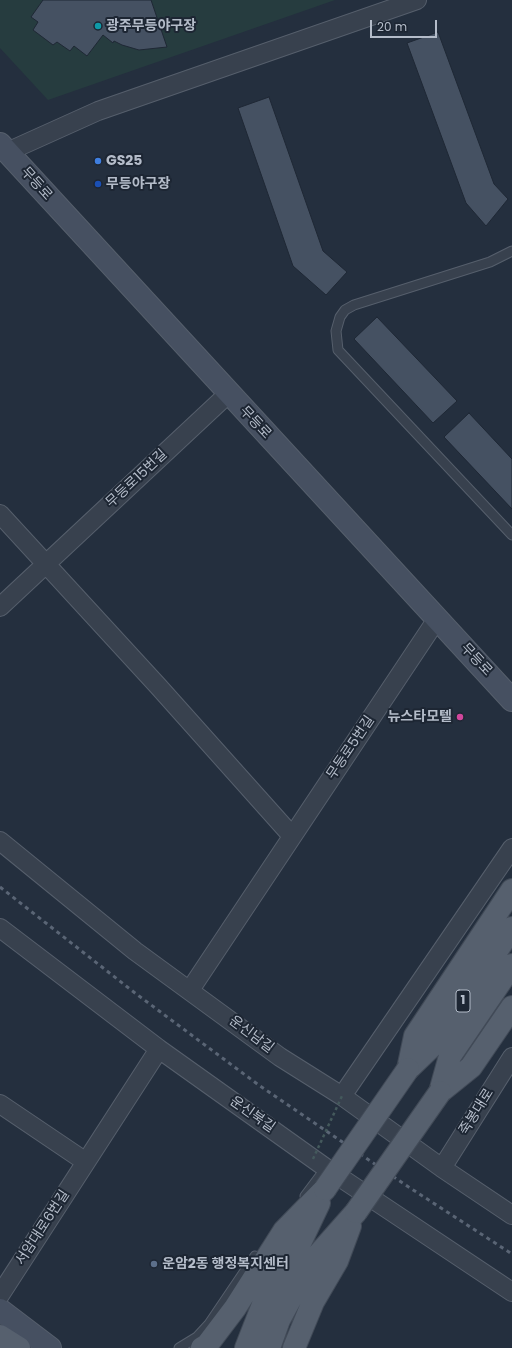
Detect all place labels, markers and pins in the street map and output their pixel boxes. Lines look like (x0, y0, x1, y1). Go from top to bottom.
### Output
place label: 광주무등야구장 (106, 18, 196, 34)
marker: 광주무등야구장 (93, 21, 103, 31)
place label: GS25 (106, 153, 142, 169)
marker: GS25 (93, 156, 103, 166)
place label: 무등야구장 (106, 176, 170, 192)
marker: 무등야구장 (93, 179, 103, 189)
place label: 뉴스타모텔 (388, 709, 452, 725)
marker: 뉴스타모텔 (455, 712, 465, 722)
place label: 운암2동 행정복지센터 (162, 1256, 289, 1272)
marker: 운암2동 행정복지센터 (149, 1259, 159, 1269)

